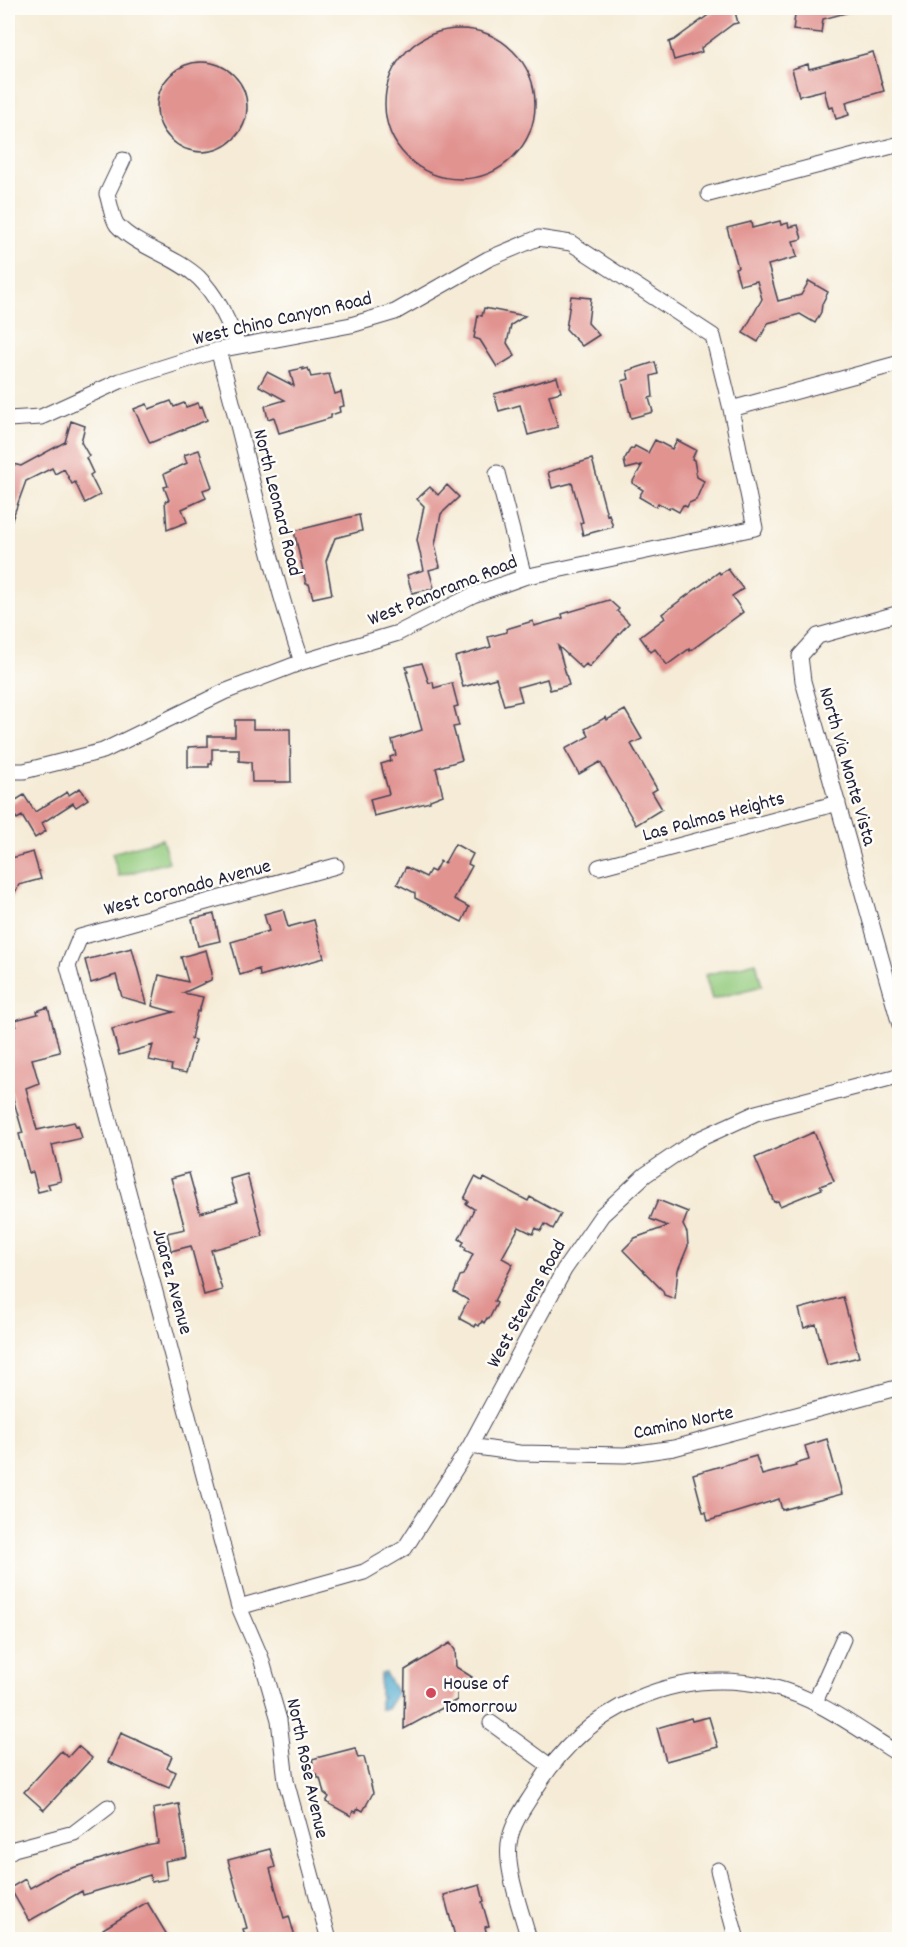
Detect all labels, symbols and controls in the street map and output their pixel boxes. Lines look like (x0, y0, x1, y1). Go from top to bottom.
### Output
street label: West Chino Canyon Road (190, 286, 375, 354)
street label: North Leonard Road (244, 426, 308, 579)
street label: West Panorama Road (364, 549, 522, 635)
street label: North Via Monte Vista (810, 684, 882, 850)
street label: Las Palmas Heights (639, 785, 788, 850)
street label: West Coronado Avenue (101, 853, 275, 925)
street label: Juarez Avenue (144, 1226, 199, 1338)
street label: West Stevens Road (481, 1235, 574, 1374)
street label: Camino Norte (631, 1400, 736, 1448)
place label: House of Tomorrow (443, 1671, 517, 1722)
marker: House of Tomorrow (424, 1686, 438, 1700)
street label: North Rose Avenue (278, 1696, 335, 1841)

